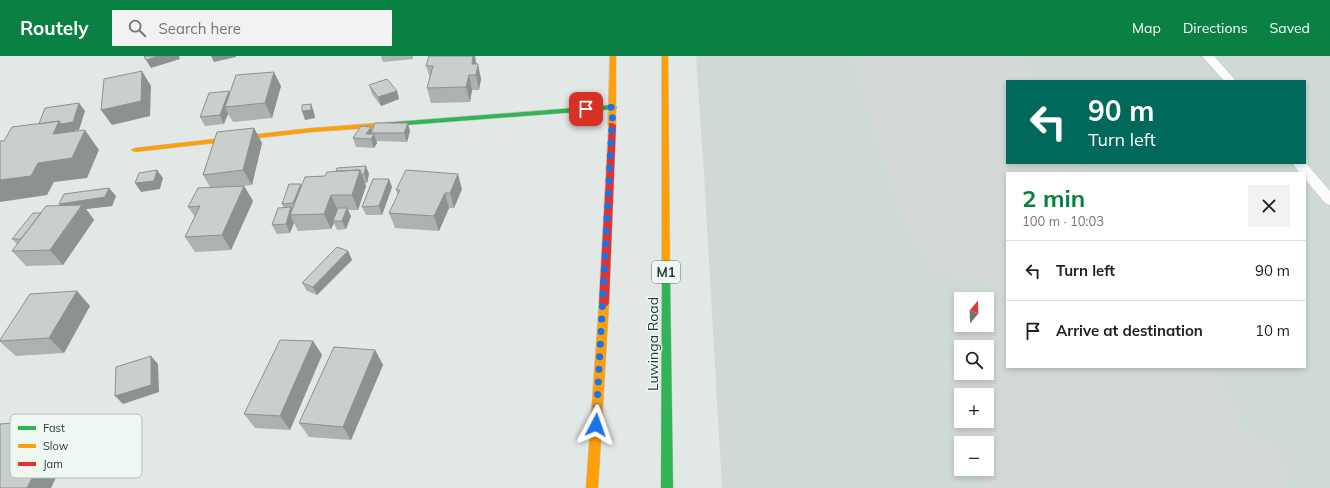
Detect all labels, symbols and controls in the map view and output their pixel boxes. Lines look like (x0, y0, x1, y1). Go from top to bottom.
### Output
search box (112, 10, 392, 46)
text: Routely (20, 16, 88, 40)
icon: search (126, 17, 148, 39)
text: Search here (158, 19, 241, 38)
text: Map (1132, 19, 1161, 37)
text: Directions (1183, 19, 1248, 37)
text: Saved (1270, 19, 1310, 37)
pin (569, 92, 603, 126)
text: 90 m (1088, 93, 1154, 128)
icon: left (1022, 96, 1074, 148)
icon: arrive (575, 98, 597, 120)
text: Turn left (1088, 128, 1156, 151)
text: 2 min (1022, 183, 1085, 213)
button: close (1248, 185, 1290, 227)
text: 100 m · 10:03 (1022, 213, 1104, 229)
icon: left (1022, 260, 1044, 282)
road number: M1 (652, 261, 680, 283)
text: Turn left (1056, 261, 1115, 280)
text: 90 m (1255, 261, 1290, 280)
north arrow (954, 292, 994, 332)
map controls (954, 292, 994, 476)
street label: Luwinga Road (644, 297, 662, 391)
icon: arrive (1022, 320, 1044, 342)
text: Arrive at destination (1056, 321, 1203, 340)
text: 10 m (1255, 321, 1290, 340)
button: search (954, 340, 994, 380)
button: + (954, 388, 994, 428)
position arrow (575, 404, 617, 446)
legend (10, 414, 142, 478)
text: Fast (43, 421, 65, 435)
button: − (954, 436, 994, 476)
text: Slow (43, 439, 69, 453)
text: Jam (43, 457, 63, 471)

